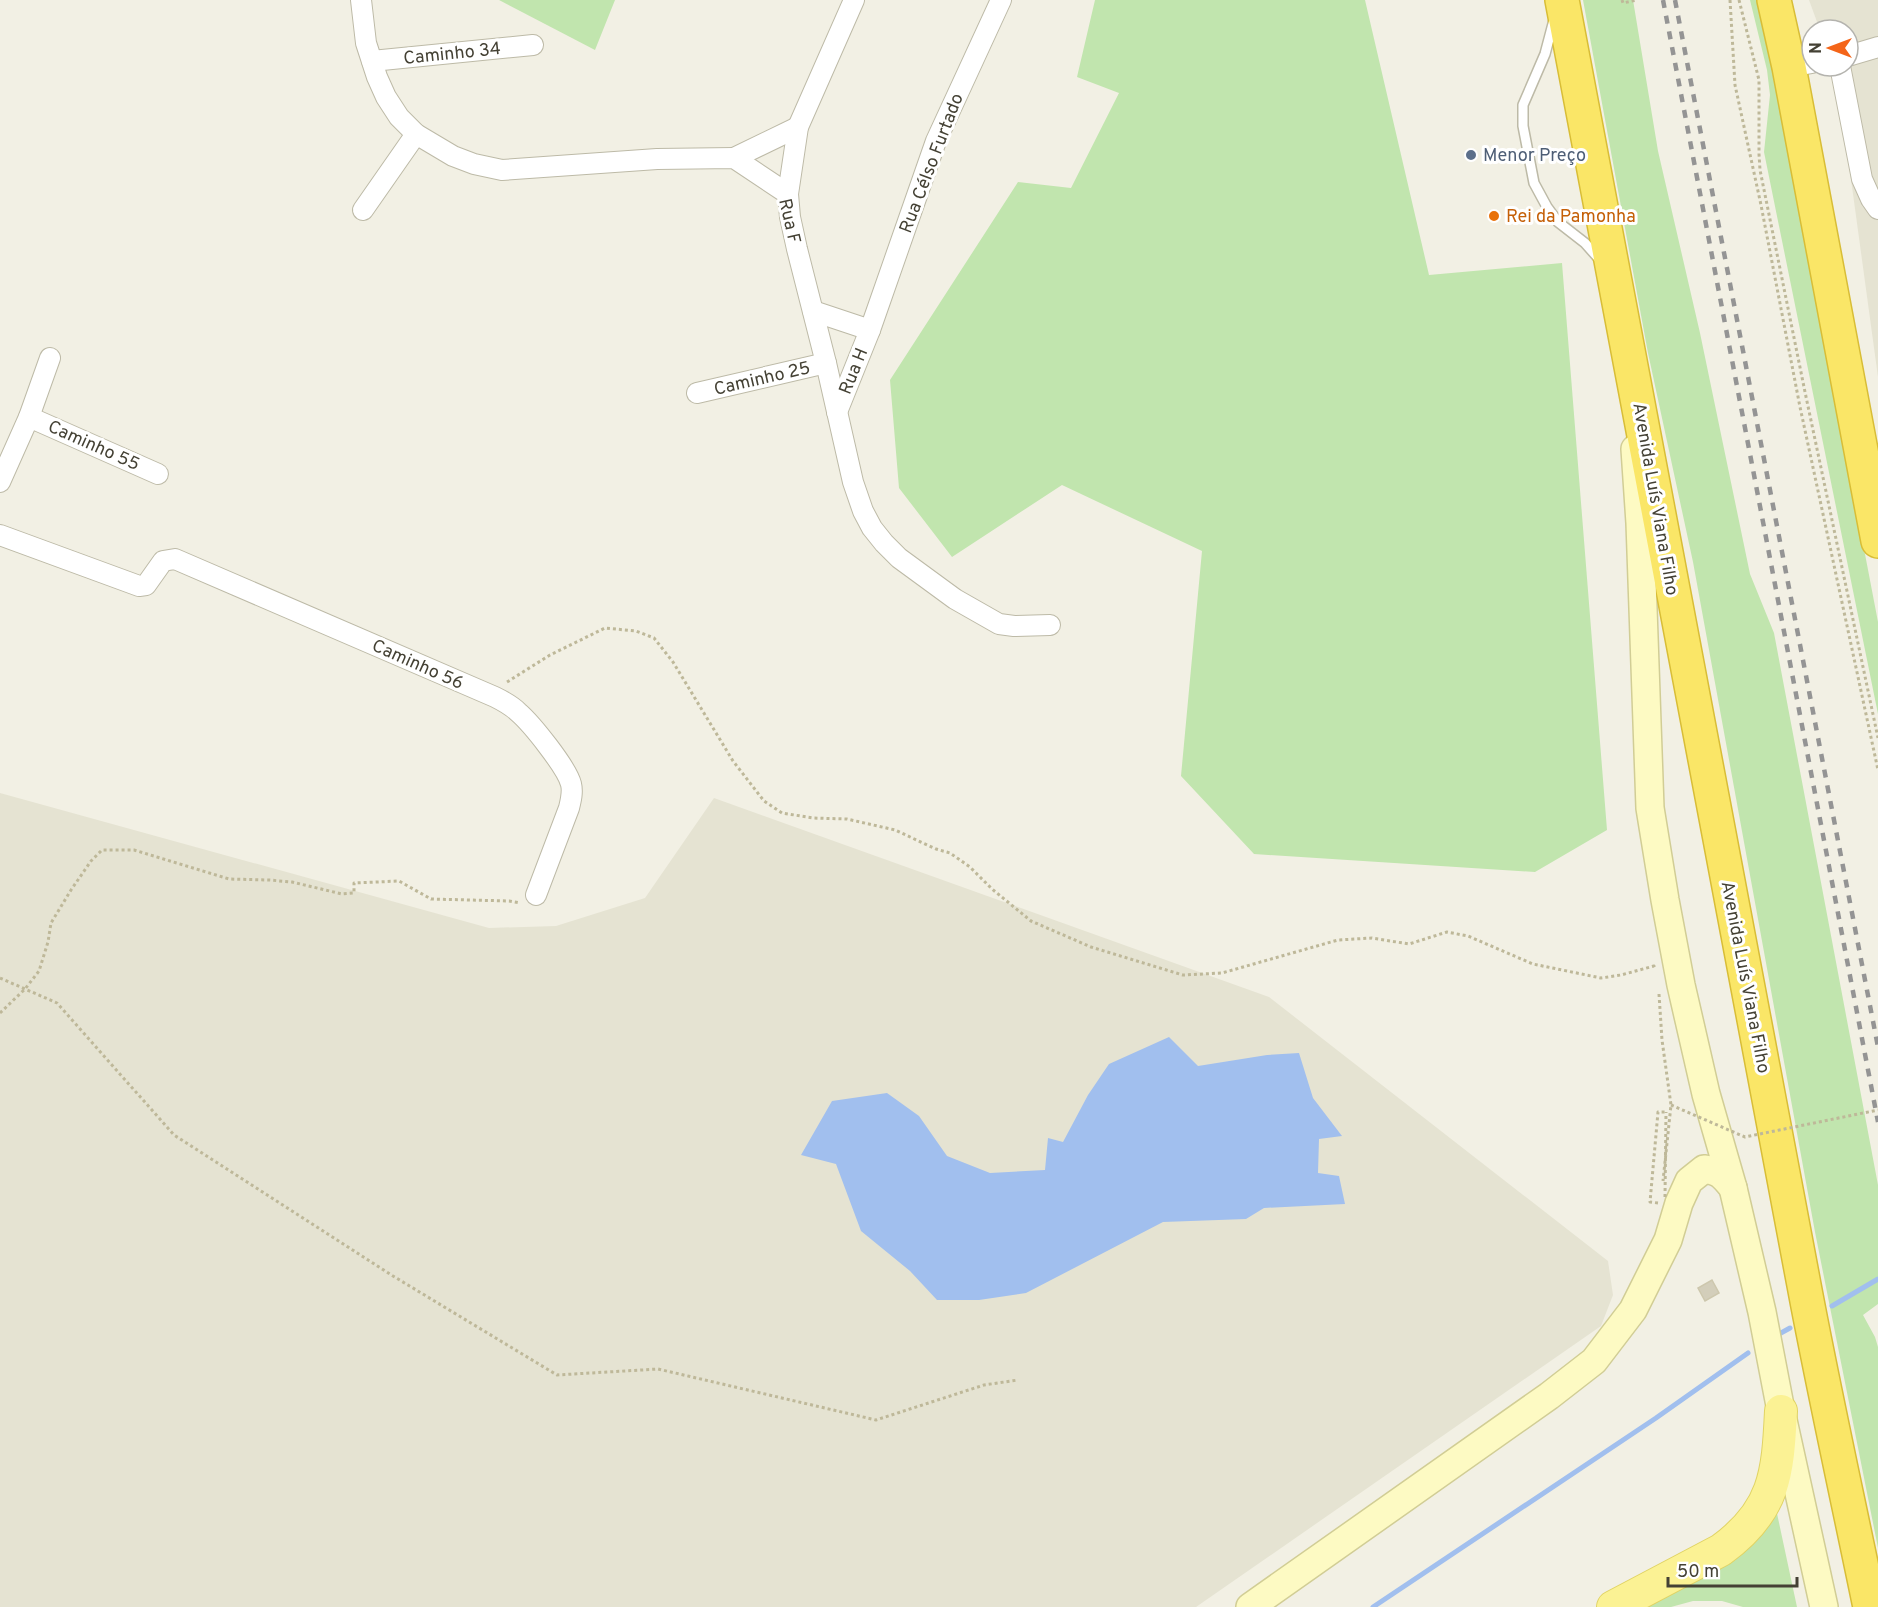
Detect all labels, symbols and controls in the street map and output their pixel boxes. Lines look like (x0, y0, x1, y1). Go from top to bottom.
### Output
north arrow (1800, 18, 1860, 78)
street label: Caminho 34 (402, 38, 502, 71)
text: N (1807, 42, 1827, 54)
street label: Rua Célso Furtado (895, 90, 970, 237)
place label: Menor Preço (1483, 145, 1586, 168)
marker: Menor Preço (1464, 148, 1478, 162)
street label: Rua F (772, 196, 805, 246)
place label: Rei da Pamonha (1506, 206, 1636, 229)
marker: Rei da Pamonha (1487, 209, 1501, 223)
street label: Rua H (835, 345, 874, 398)
street label: Caminho 25 (712, 357, 813, 402)
street label: Avenida Luís Viana Filho (1626, 401, 1683, 597)
street label: Caminho 55 (44, 416, 143, 477)
street label: Caminho 56 (368, 635, 467, 696)
street label: Avenida Luís Viana Filho (1715, 879, 1774, 1075)
scale bar (1668, 1550, 1797, 1588)
text: 50 m (1677, 1561, 1719, 1584)

